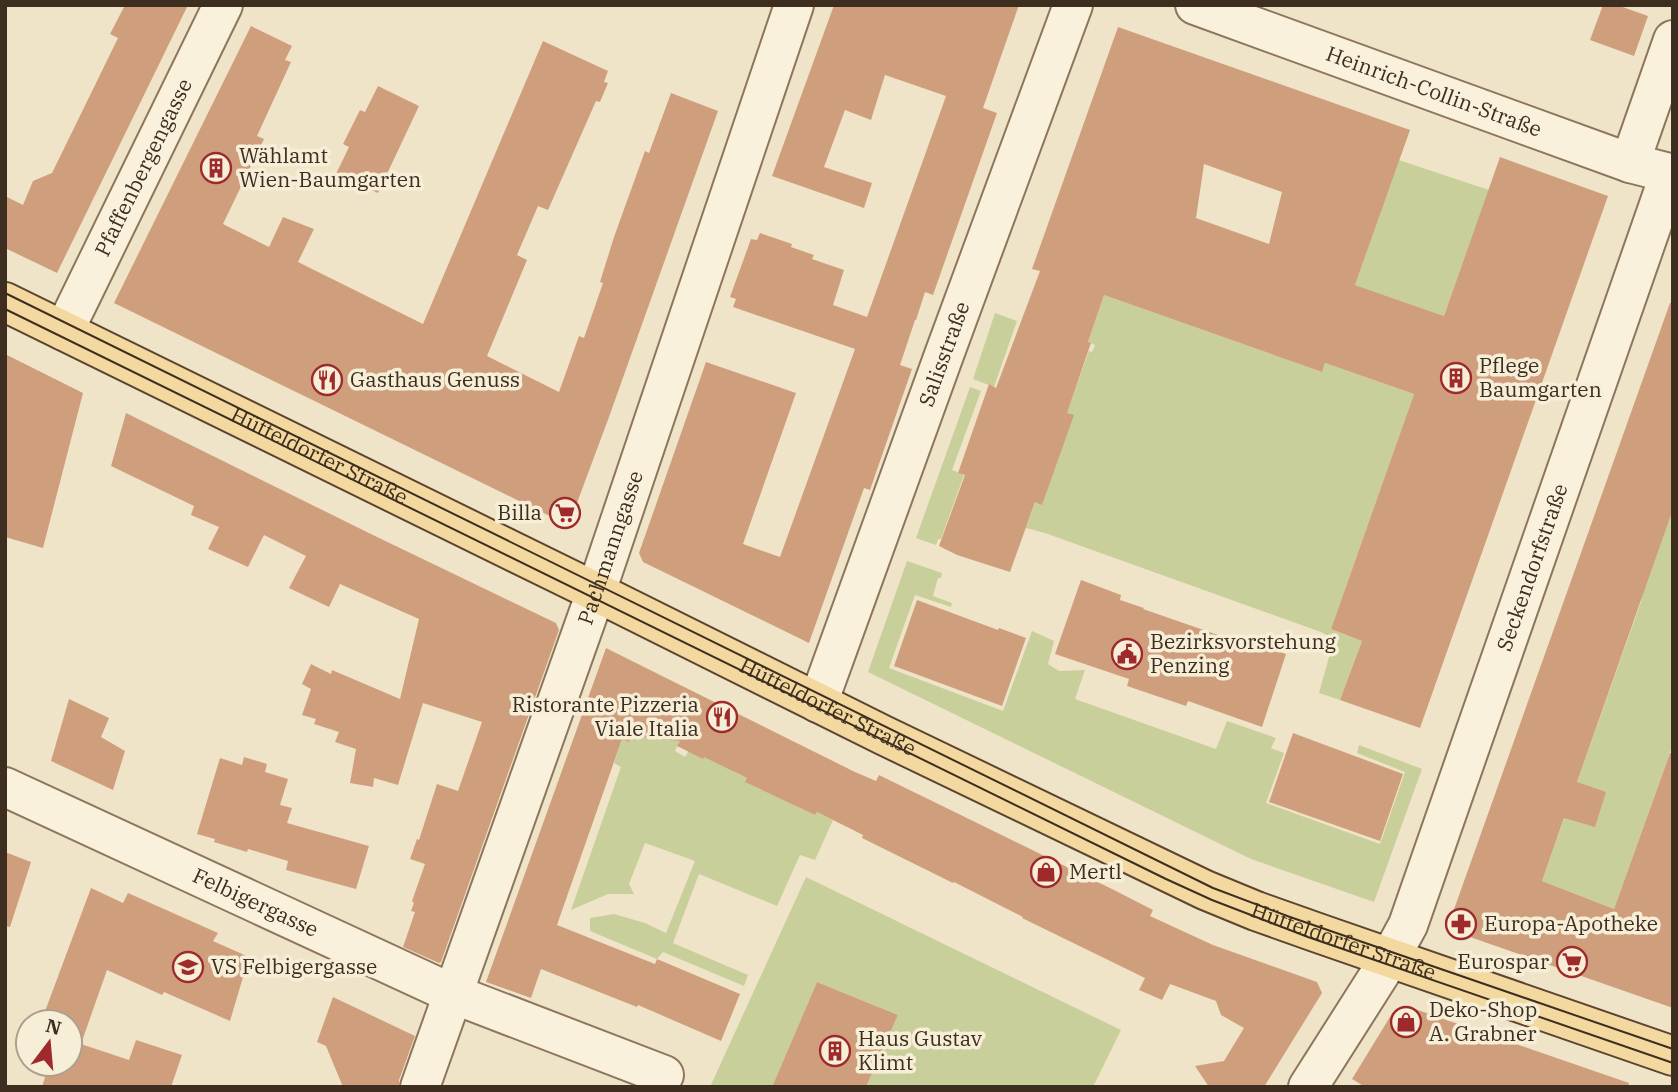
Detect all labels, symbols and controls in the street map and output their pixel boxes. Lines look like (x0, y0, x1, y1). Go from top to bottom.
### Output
street label: Heinrich-Collin-Straße (1322, 39, 1546, 143)
street label: Pfaffenbergengasse (88, 73, 198, 261)
place label: Wählamt Wien-Baumgarten (239, 141, 421, 193)
building icon: Wählamt Wien-Baumgarten (199, 151, 233, 185)
street label: Salisstraße (911, 297, 976, 410)
place label: Pflege Baumgarten (1479, 351, 1602, 403)
building icon: Pflege Baumgarten (1439, 361, 1473, 395)
restaurant icon: Gasthaus Genuss (310, 363, 344, 397)
place label: Gasthaus Genuss (350, 365, 520, 393)
street label: Hütteldorfer Straße (226, 400, 413, 511)
street label: Pachmanngasse (571, 467, 649, 628)
street label: Seckendorfstraße (1489, 480, 1574, 655)
supermarket icon: Billa (548, 496, 582, 530)
place label: Billa (497, 498, 542, 526)
place label: Bezirksvorstehung Penzing (1150, 627, 1337, 679)
public building icon: Bezirksvorstehung Penzing (1110, 637, 1144, 671)
street label: Hütteldorfer Straße (735, 651, 921, 762)
place label: Ristorante Pizzeria Viale Italia (512, 690, 699, 742)
restaurant icon: Ristorante Pizzeria Viale Italia (705, 700, 739, 734)
shop icon: Mertl (1029, 855, 1063, 889)
place label: Mertl (1069, 857, 1122, 885)
street label: Felbigergasse (189, 861, 323, 943)
street label: Hütteldorfer Straße (1248, 895, 1440, 986)
pharmacy icon: Europa-Apotheke (1444, 907, 1478, 941)
place label: Europa-Apotheke (1484, 909, 1658, 937)
supermarket icon: Eurospar (1555, 945, 1589, 979)
place label: Eurospar (1457, 947, 1550, 975)
school or university icon: VS Felbigergasse (171, 950, 205, 984)
place label: VS Felbigergasse (211, 952, 377, 980)
place label: Deko-Shop A. Grabner (1429, 995, 1537, 1047)
shop icon: Deko-Shop A. Grabner (1389, 1005, 1423, 1039)
north arrow (14, 1008, 84, 1078)
text: N (43, 1013, 64, 1040)
place label: Haus Gustav Klimt (858, 1024, 983, 1076)
building icon: Haus Gustav Klimt (818, 1034, 852, 1068)

